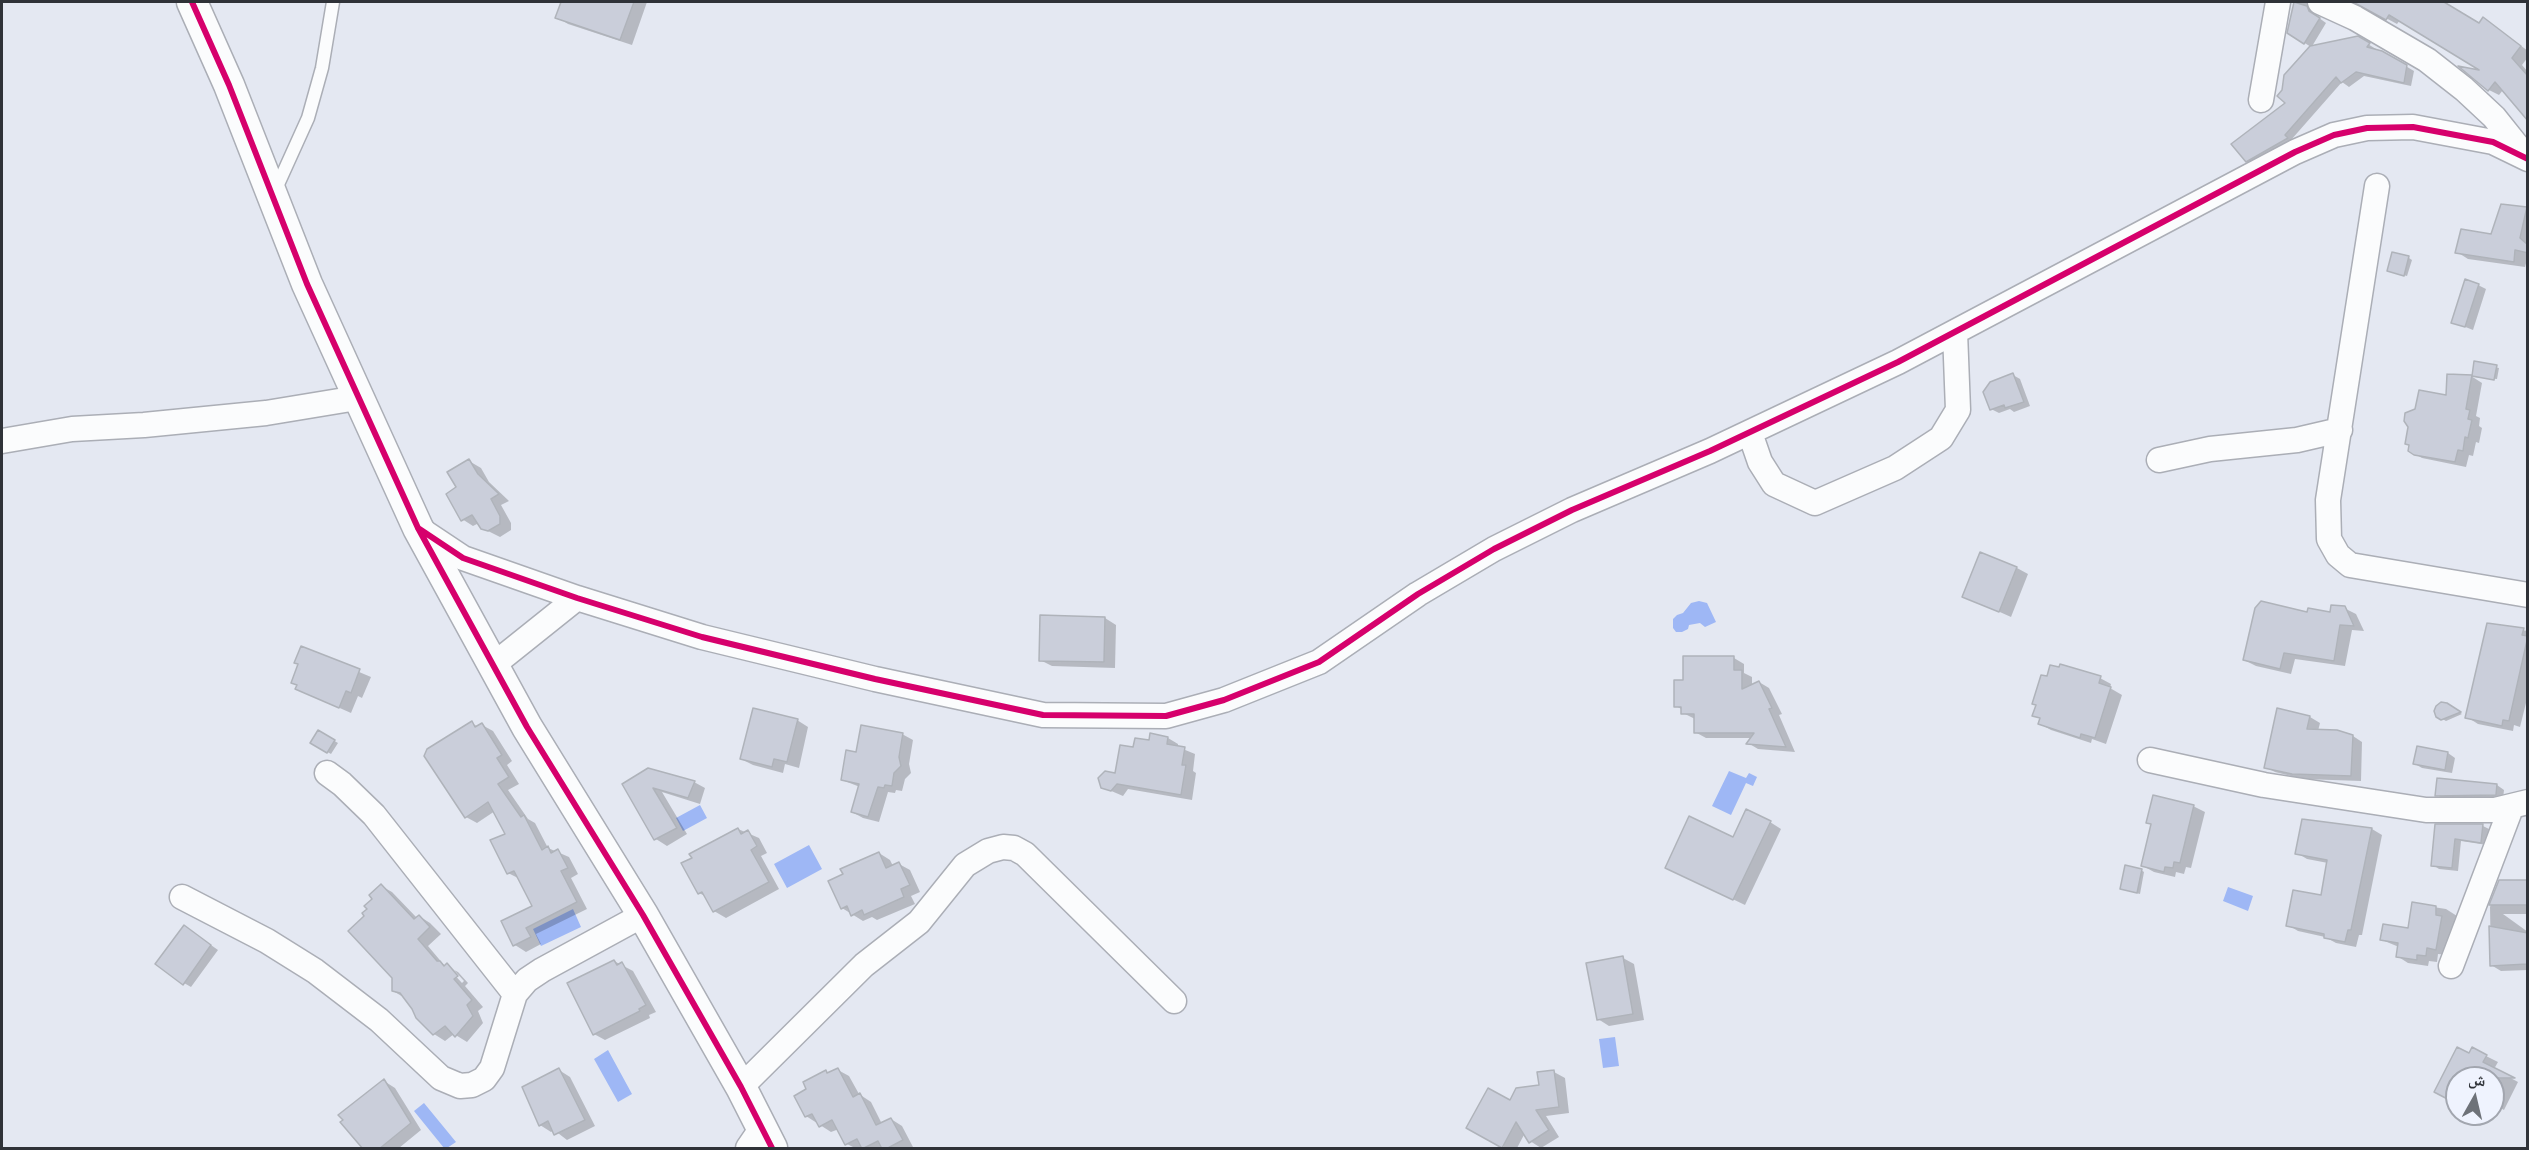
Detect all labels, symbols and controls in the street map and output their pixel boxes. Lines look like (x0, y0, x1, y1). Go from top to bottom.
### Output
north arrow (2445, 1066, 2505, 1126)
text: ش (2467, 1068, 2487, 1092)

